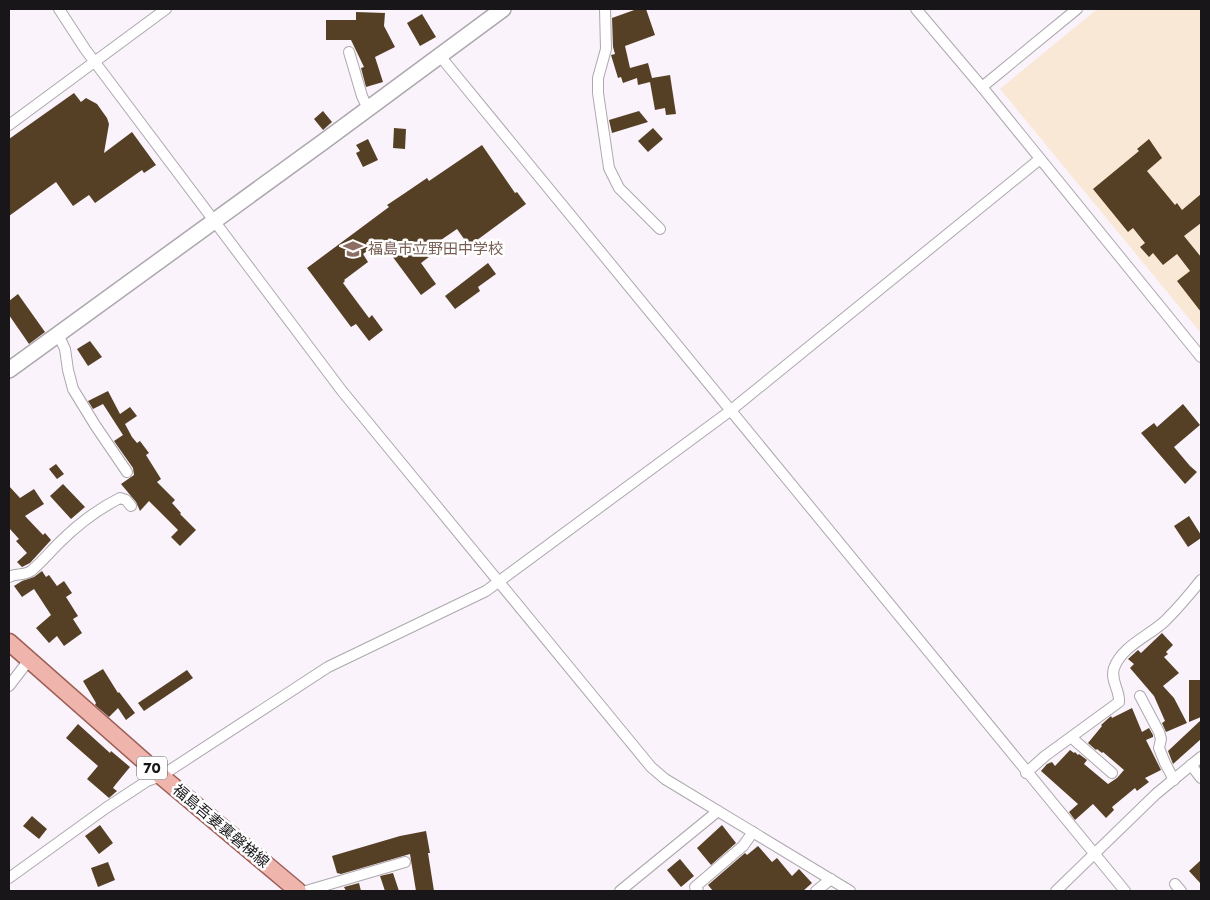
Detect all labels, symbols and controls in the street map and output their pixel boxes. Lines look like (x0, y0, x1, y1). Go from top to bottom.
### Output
school or university icon: 福島市立野田中学校 (342, 238, 364, 260)
place label: 福島市立野田中学校 (368, 238, 503, 260)
road number: 70 (137, 756, 167, 780)
street label: 福島吾妻裏磐梯線 (168, 779, 274, 873)

